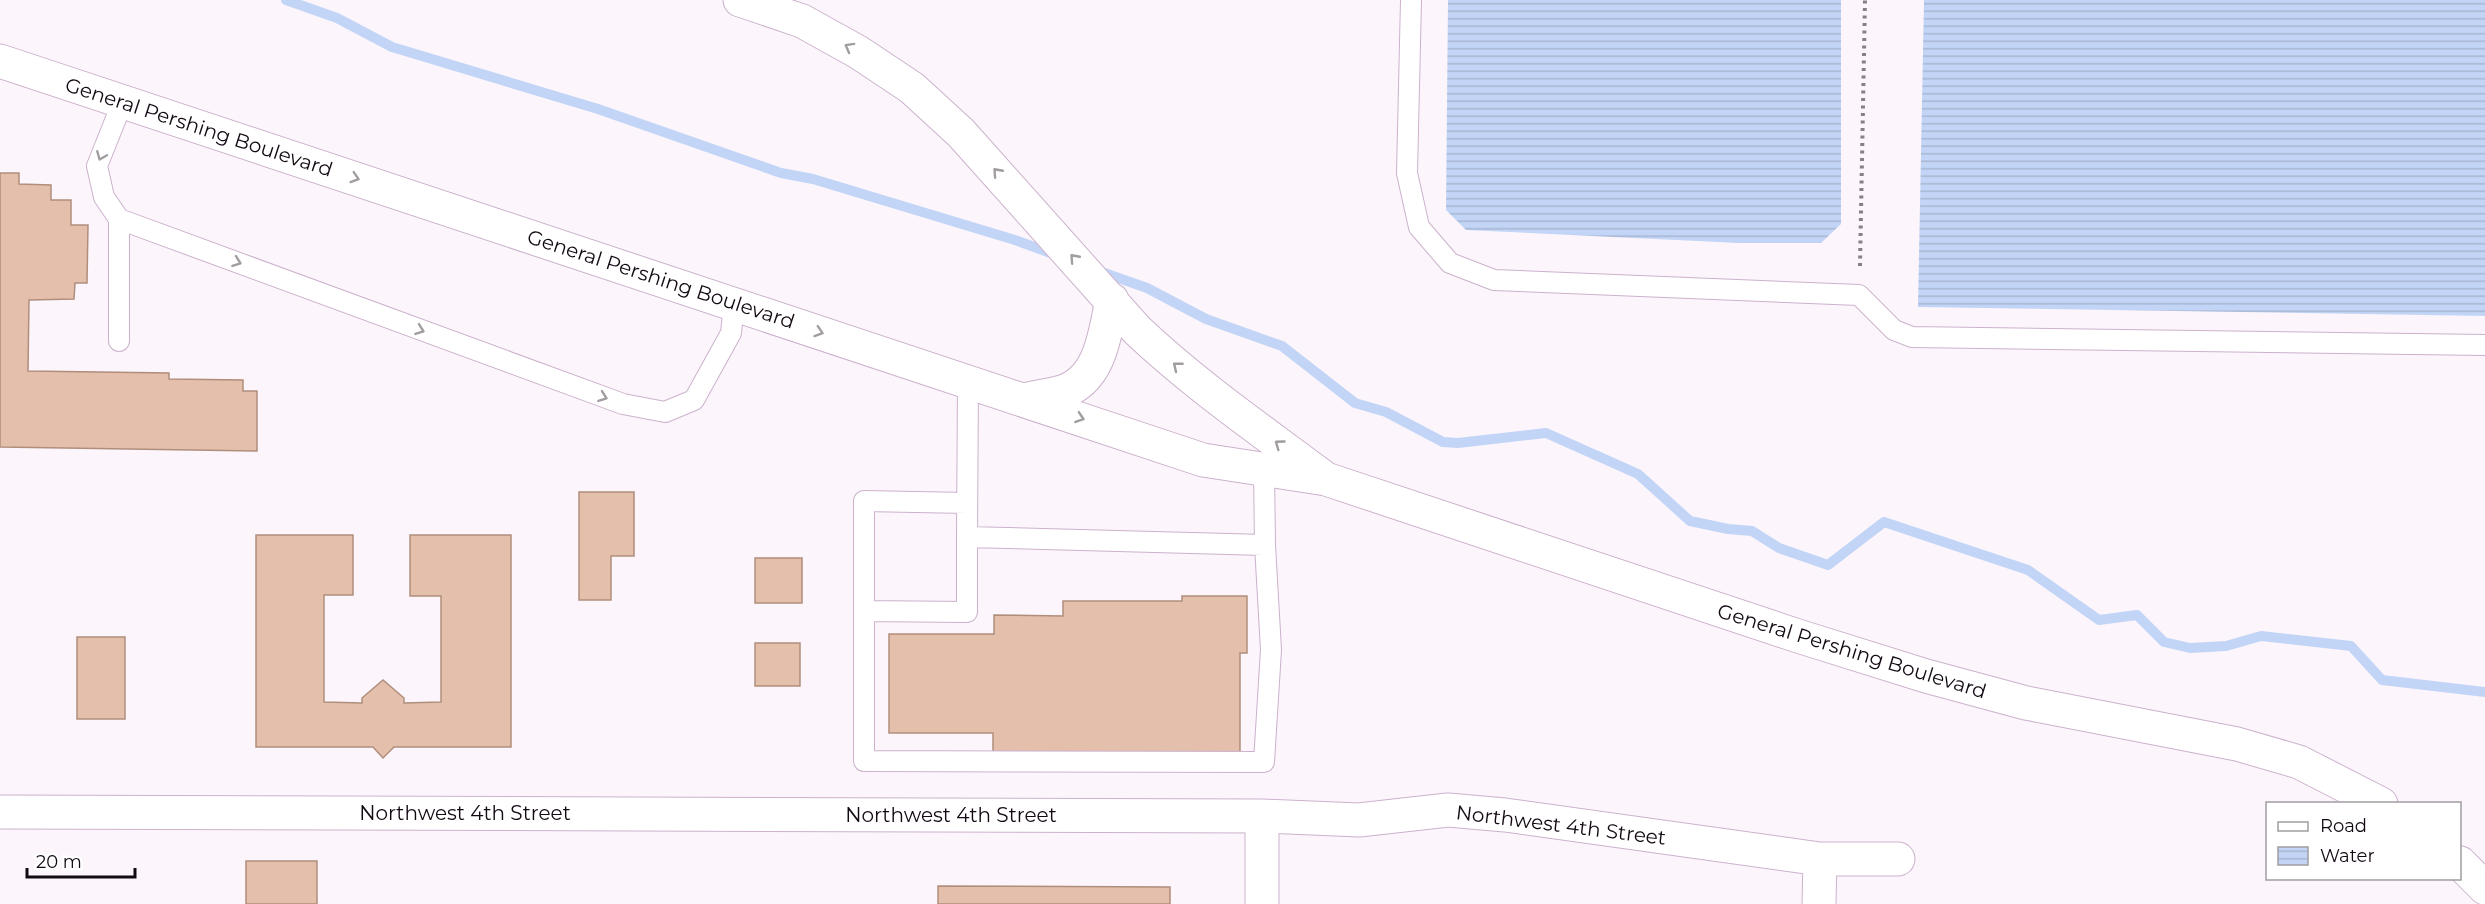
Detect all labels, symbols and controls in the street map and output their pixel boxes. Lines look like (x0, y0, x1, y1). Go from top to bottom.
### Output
one-way arrow (845, 43, 855, 54)
street label: General Pershing Boulevard (62, 72, 336, 182)
one-way arrow (96, 149, 108, 160)
one-way arrow (993, 169, 1004, 179)
one-way arrow (349, 171, 360, 183)
street label: General Pershing Boulevard (524, 224, 798, 334)
one-way arrow (1070, 254, 1081, 265)
one-way arrow (231, 255, 242, 268)
one-way arrow (414, 322, 425, 335)
one-way arrow (813, 324, 824, 337)
one-way arrow (1173, 363, 1184, 374)
one-way arrow (597, 390, 608, 402)
one-way arrow (1074, 411, 1085, 424)
one-way arrow (1274, 440, 1285, 451)
street label: General Pershing Boulevard (1715, 599, 1989, 703)
street label: Northwest 4th Street (1455, 800, 1667, 850)
street label: Northwest 4th Street (359, 801, 571, 825)
legend (2266, 802, 2461, 880)
street label: Northwest 4th Street (845, 803, 1057, 827)
text: Road (2320, 815, 2367, 837)
scale bar (27, 841, 135, 879)
text: Water (2320, 845, 2375, 867)
text: 20 m (36, 851, 82, 873)

